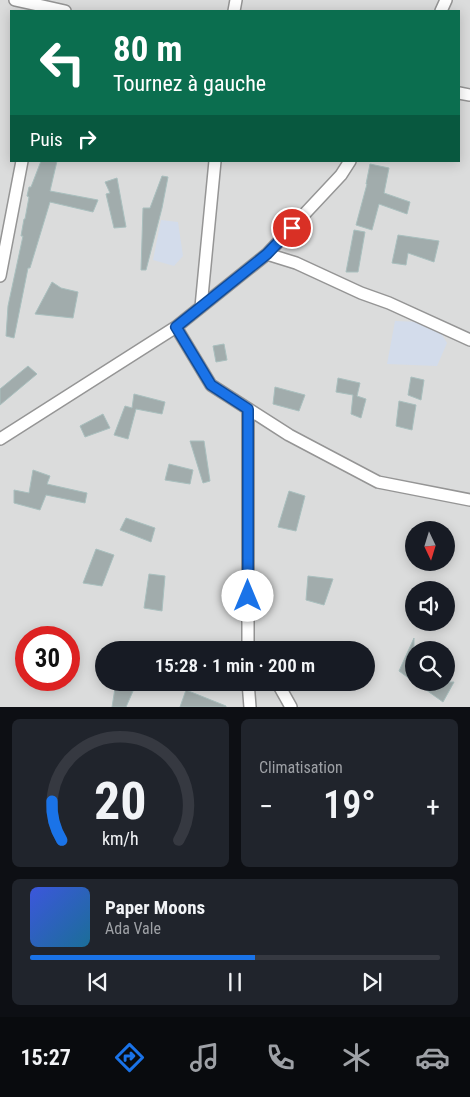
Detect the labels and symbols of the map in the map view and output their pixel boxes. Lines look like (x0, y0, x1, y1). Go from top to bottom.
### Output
pin (271, 207, 313, 249)
north arrow (405, 521, 455, 571)
position arrow (221, 569, 273, 621)
speed limit sign: 30 (15, 626, 80, 691)

